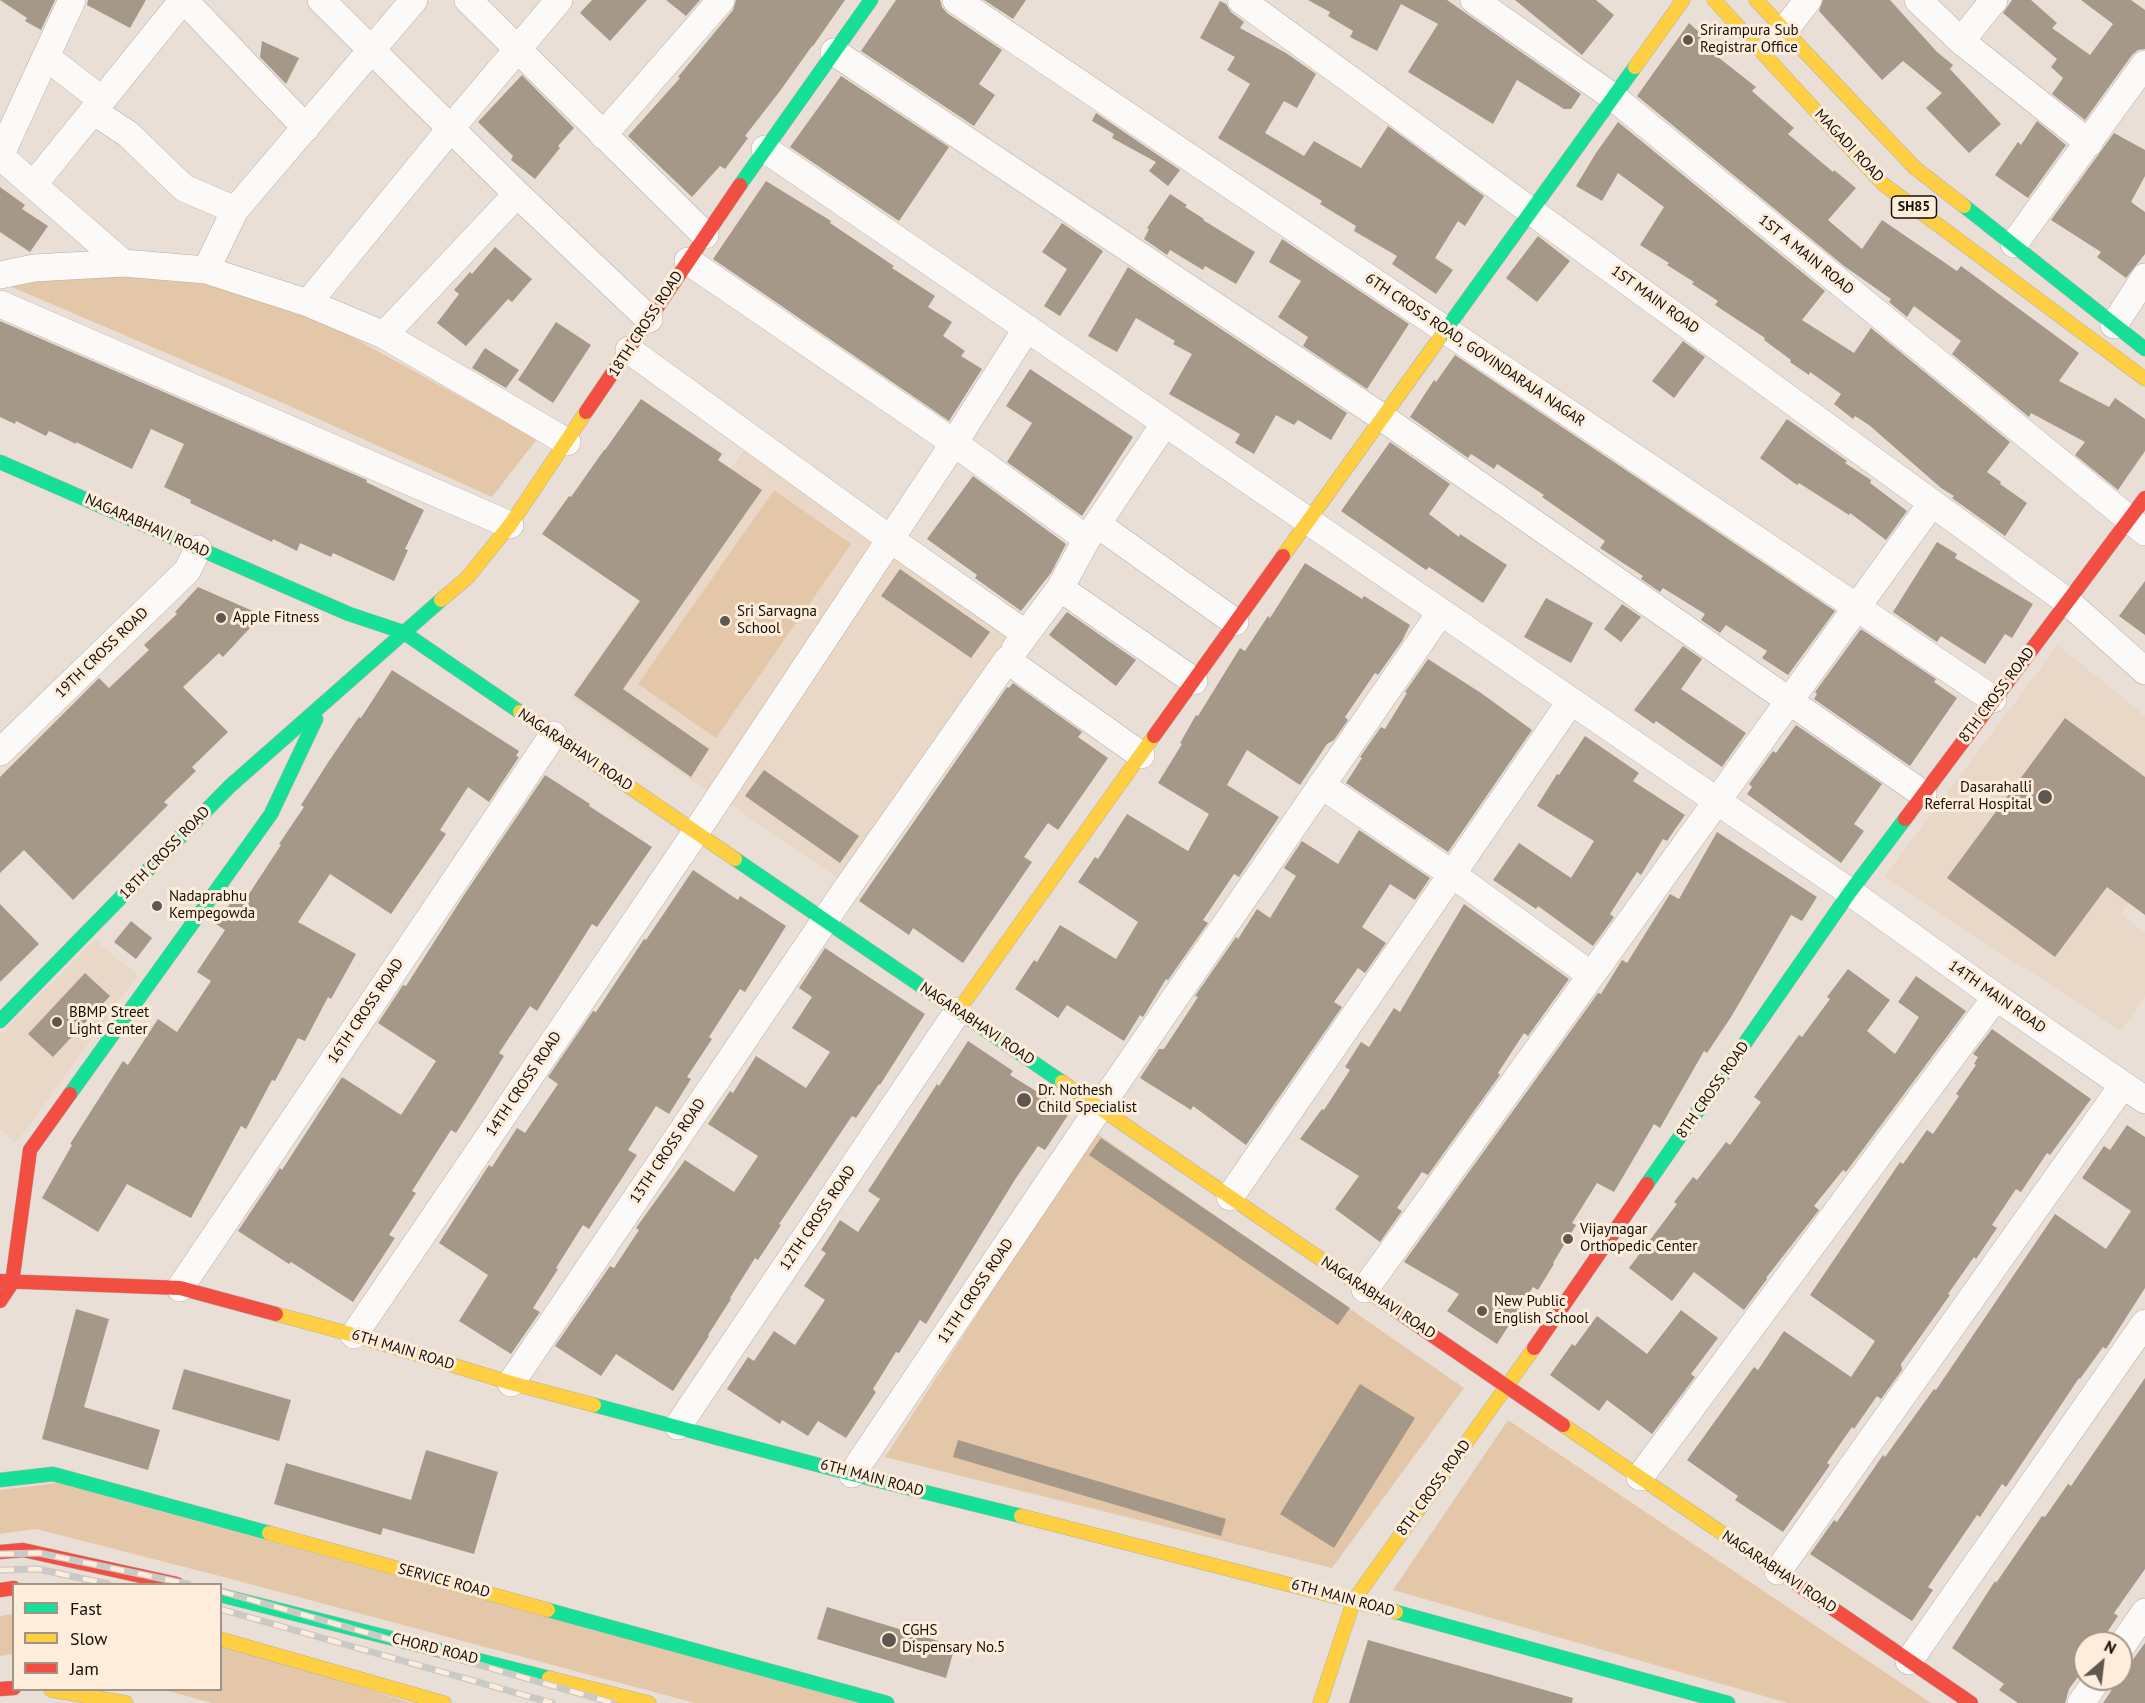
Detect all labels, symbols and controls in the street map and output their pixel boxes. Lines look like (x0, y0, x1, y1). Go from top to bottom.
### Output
place label: Srirampura Sub Registrar Office (1700, 22, 1799, 57)
marker: Srirampura Sub Registrar Office (1681, 33, 1695, 47)
street label: MAGADI ROAD (1811, 106, 1887, 186)
road number: SH85 (1892, 196, 1936, 218)
street label: 1ST A MAIN ROAD (1755, 211, 1857, 299)
street label: 1ST MAIN ROAD (1608, 262, 1702, 338)
street label: 18TH CROSS ROAD (605, 268, 687, 380)
street label: 6TH CROSS ROAD, GOVINDARAJA NAGAR (1362, 269, 1588, 431)
street label: NAGARABHAVI ROAD (82, 490, 212, 562)
place label: Sri Sarvagna School (737, 603, 817, 638)
street label: 19TH CROSS ROAD (52, 604, 152, 702)
place label: Apple Fitness (233, 609, 319, 627)
marker: Apple Fitness (214, 611, 228, 625)
marker: Sri Sarvagna School (718, 614, 732, 628)
street label: 8TH CROSS ROAD (1955, 644, 2039, 746)
street label: NAGARABHAVI ROAD (514, 705, 636, 795)
place label: Dasarahalli Referral Hospital (1924, 779, 2032, 814)
marker: Dasarahalli Referral Hospital (2036, 788, 2054, 806)
street label: 18TH CROSS ROAD (116, 803, 214, 903)
place label: Nadaprabhu Kempegowda (169, 888, 255, 923)
marker: Nadaprabhu Kempegowda (150, 899, 164, 913)
street label: 16TH CROSS ROAD (324, 955, 408, 1067)
street label: 14TH MAIN ROAD (1945, 957, 2049, 1037)
street label: NAGARABHAVI ROAD (916, 979, 1038, 1069)
place label: BBMP Street Light Center (69, 1004, 149, 1039)
marker: BBMP Street Light Center (50, 1015, 64, 1029)
street label: 14TH CROSS ROAD (482, 1028, 566, 1140)
street label: 8TH CROSS ROAD (1673, 1038, 1753, 1142)
place label: Dr. Nothesh Child Specialist (1038, 1082, 1137, 1117)
marker: Dr. Nothesh Child Specialist (1015, 1091, 1033, 1109)
street label: 13TH CROSS ROAD (626, 1095, 710, 1207)
street label: 12TH CROSS ROAD (776, 1162, 860, 1274)
place label: Vijaynagar Orthopedic Center (1580, 1221, 1697, 1256)
marker: Vijaynagar Orthopedic Center (1561, 1232, 1575, 1246)
street label: 11TH CROSS ROAD (934, 1235, 1018, 1347)
street label: NAGARABHAVI ROAD (1317, 1253, 1439, 1343)
place label: New Public English School (1494, 1293, 1589, 1328)
marker: New Public English School (1475, 1304, 1489, 1318)
street label: 6TH MAIN ROAD (349, 1326, 457, 1374)
street label: 8TH CROSS ROAD (1393, 1436, 1475, 1540)
street label: 6TH MAIN ROAD (818, 1456, 926, 1500)
street label: NAGARABHAVI ROAD (1718, 1527, 1840, 1617)
street label: SERVICE ROAD (396, 1560, 492, 1602)
street label: 6TH MAIN ROAD (1289, 1576, 1397, 1620)
legend (12, 1583, 222, 1691)
text: Fast (70, 1597, 102, 1620)
place label: CGHS Dispensary No.5 (902, 1622, 1005, 1657)
text: Slow (70, 1627, 108, 1650)
street label: CHORD ROAD (390, 1630, 480, 1668)
marker: CGHS Dispensary No.5 (880, 1631, 898, 1649)
north arrow (2073, 1631, 2133, 1691)
text: N (2101, 1636, 2120, 1658)
text: Jam (70, 1657, 99, 1680)

